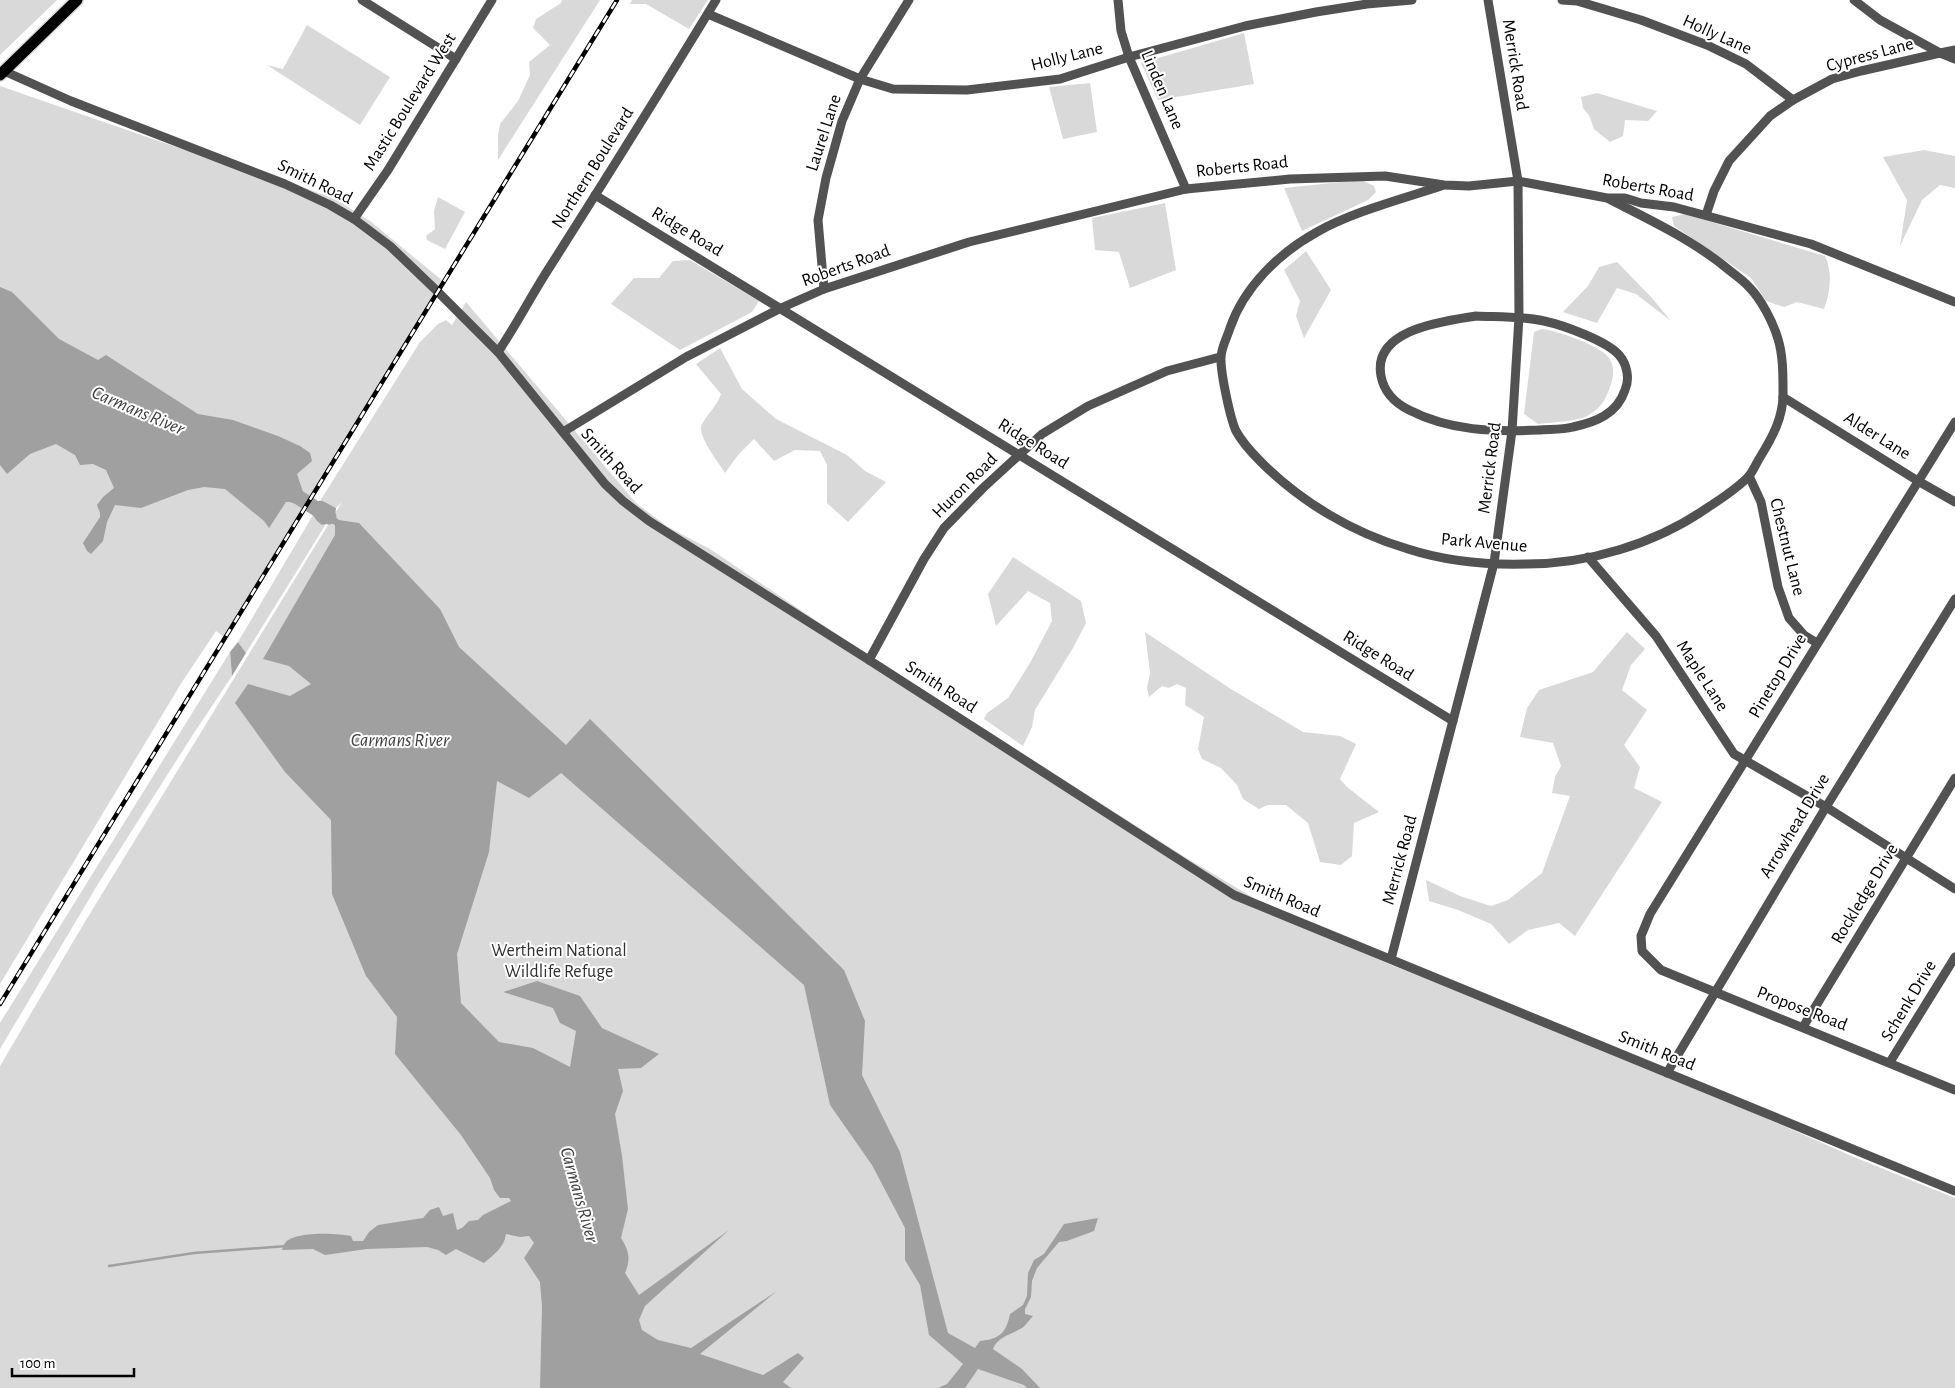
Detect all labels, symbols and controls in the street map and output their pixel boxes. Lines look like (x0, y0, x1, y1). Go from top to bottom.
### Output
street label: Holly Lane (1680, 12, 1754, 58)
street label: Merrick Road (1499, 18, 1531, 112)
street label: Mastic Boulevard West (360, 30, 460, 174)
street label: Cypress Lane (1824, 35, 1916, 75)
street label: Holly Lane (1029, 39, 1105, 75)
street label: Linden Lane (1137, 48, 1187, 132)
street label: Laurel Lane (803, 92, 845, 174)
street label: Northern Boulevard (549, 104, 637, 232)
street label: Roberts Road (1195, 153, 1289, 181)
street label: Smith Road (275, 156, 355, 208)
street label: Roberts Road (1601, 171, 1695, 205)
street label: Ridge Road (648, 204, 726, 260)
street label: Roberts Road (799, 242, 893, 290)
water label: Carmans River (89, 383, 188, 439)
street label: Alder Lane (1841, 409, 1913, 463)
street label: Ridge Road (995, 415, 1071, 473)
street label: Merrick Road (1475, 421, 1505, 515)
street label: Smith Road (577, 425, 645, 497)
street label: Huron Road (929, 450, 1001, 522)
street label: Chestnut Lane (1766, 496, 1808, 598)
street label: Park Avenue (1440, 530, 1528, 556)
street label: Ridge Road (1340, 627, 1416, 685)
street label: Pinetop Drive (1746, 631, 1810, 721)
street label: Maple Lane (1673, 637, 1731, 715)
street label: Smith Road (902, 657, 980, 717)
water label: Carmans River (351, 731, 450, 750)
street label: Arrowhead Drive (1757, 771, 1833, 881)
street label: Merrick Road (1379, 813, 1421, 907)
street label: Rockledge Drive (1828, 841, 1902, 947)
street label: Smith Road (1241, 873, 1323, 921)
park label: Wertheim National Wildlife Refuge (491, 942, 627, 981)
street label: Schenk Drive (1878, 958, 1940, 1044)
street label: Propose Road (1754, 983, 1850, 1035)
street label: Smith Road (1616, 1027, 1698, 1075)
water label: Carmans River (556, 1145, 602, 1246)
scale bar (12, 1346, 135, 1378)
text: 100 m (20, 1356, 55, 1371)

